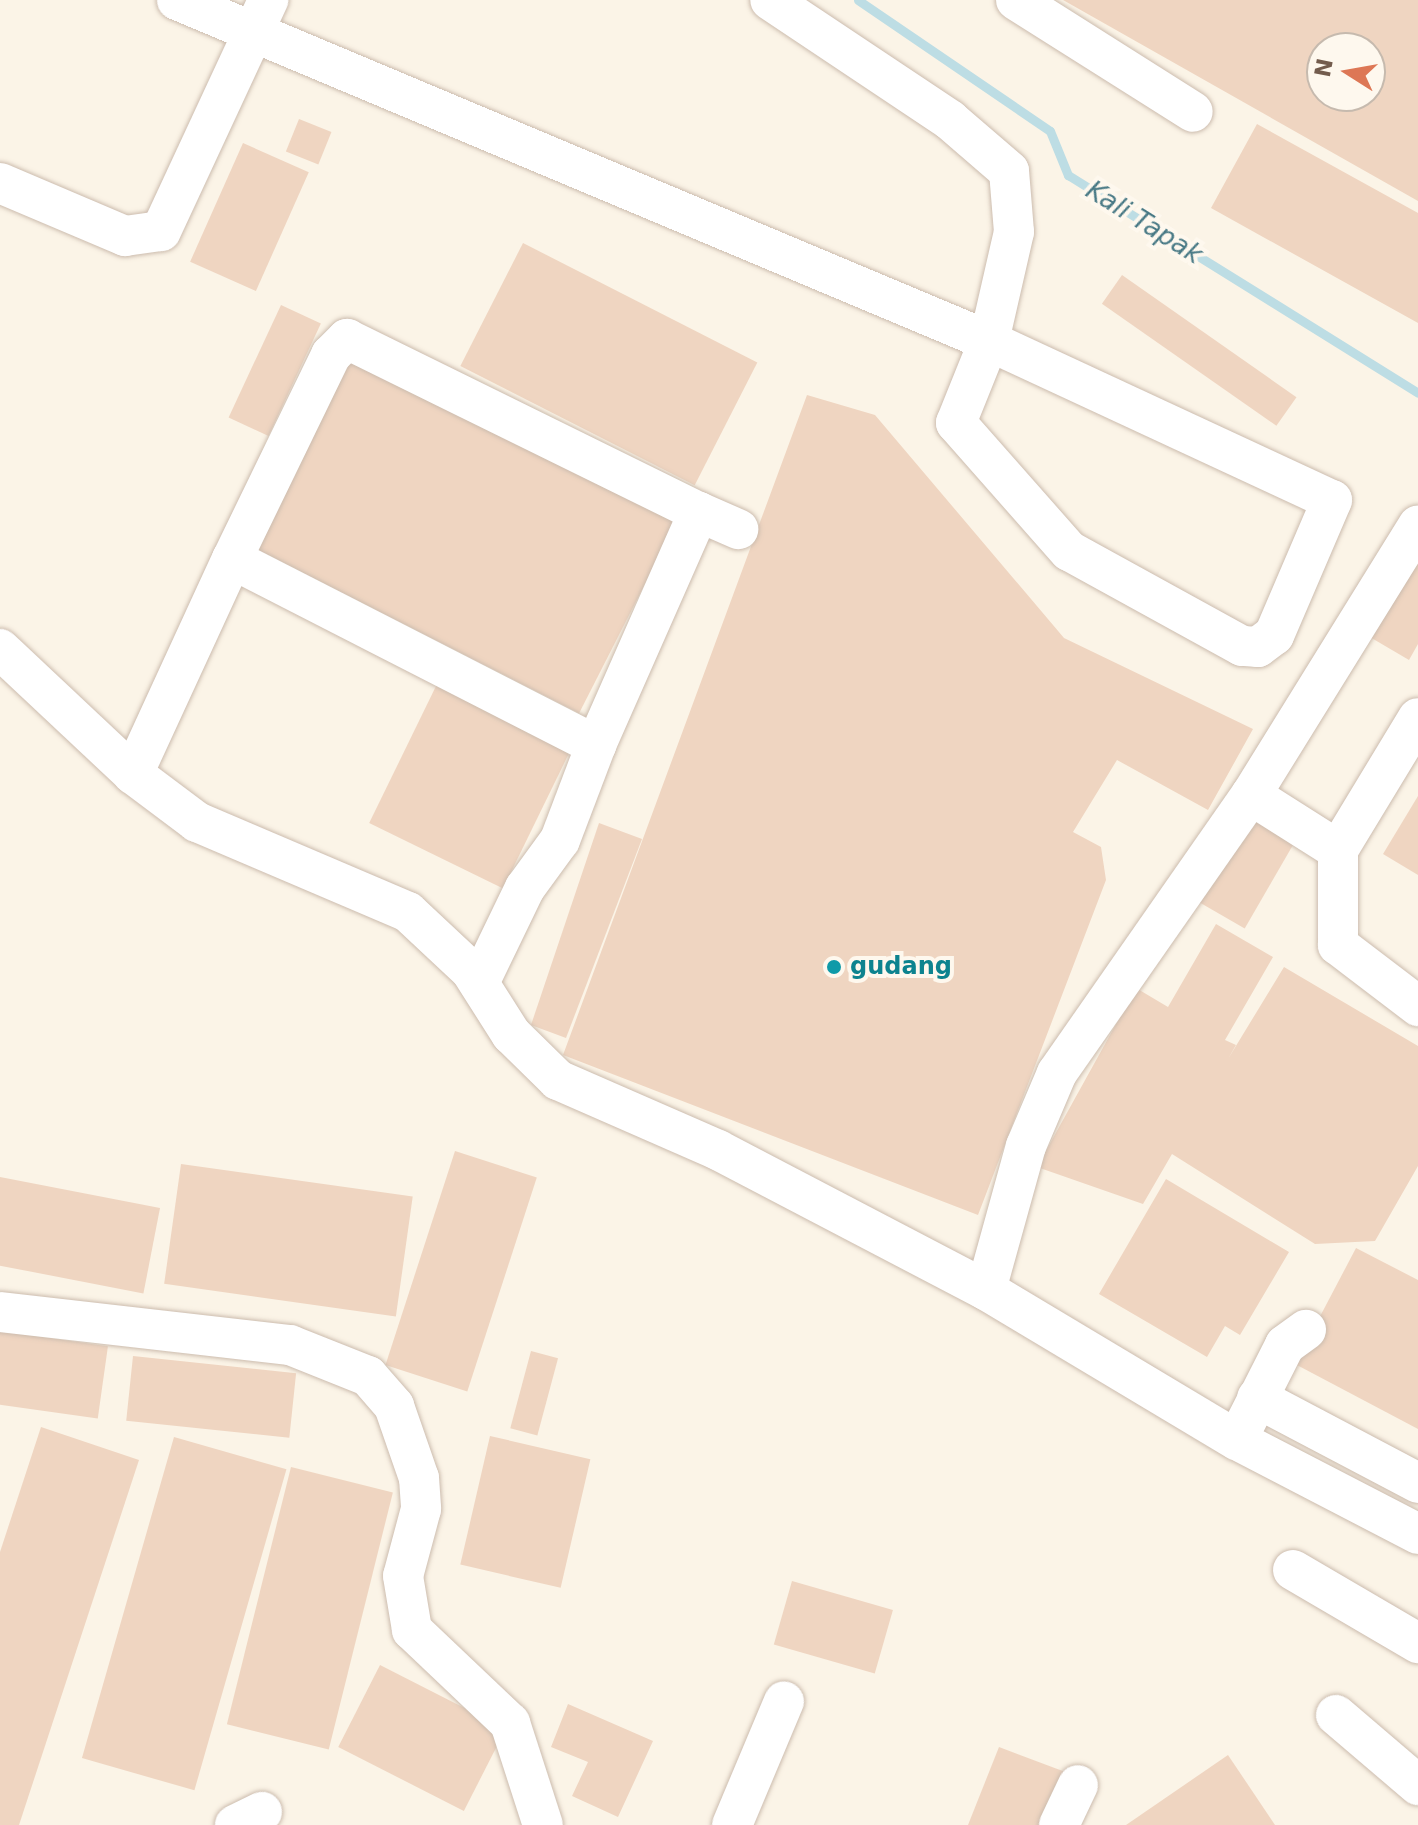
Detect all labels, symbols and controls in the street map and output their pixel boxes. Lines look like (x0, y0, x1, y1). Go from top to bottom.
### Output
north arrow (1306, 32, 1386, 112)
text: N (1310, 56, 1338, 79)
water label: Kali Tapak (1080, 175, 1208, 271)
place label: gudang (850, 953, 952, 981)
marker: gudang (825, 958, 843, 976)

